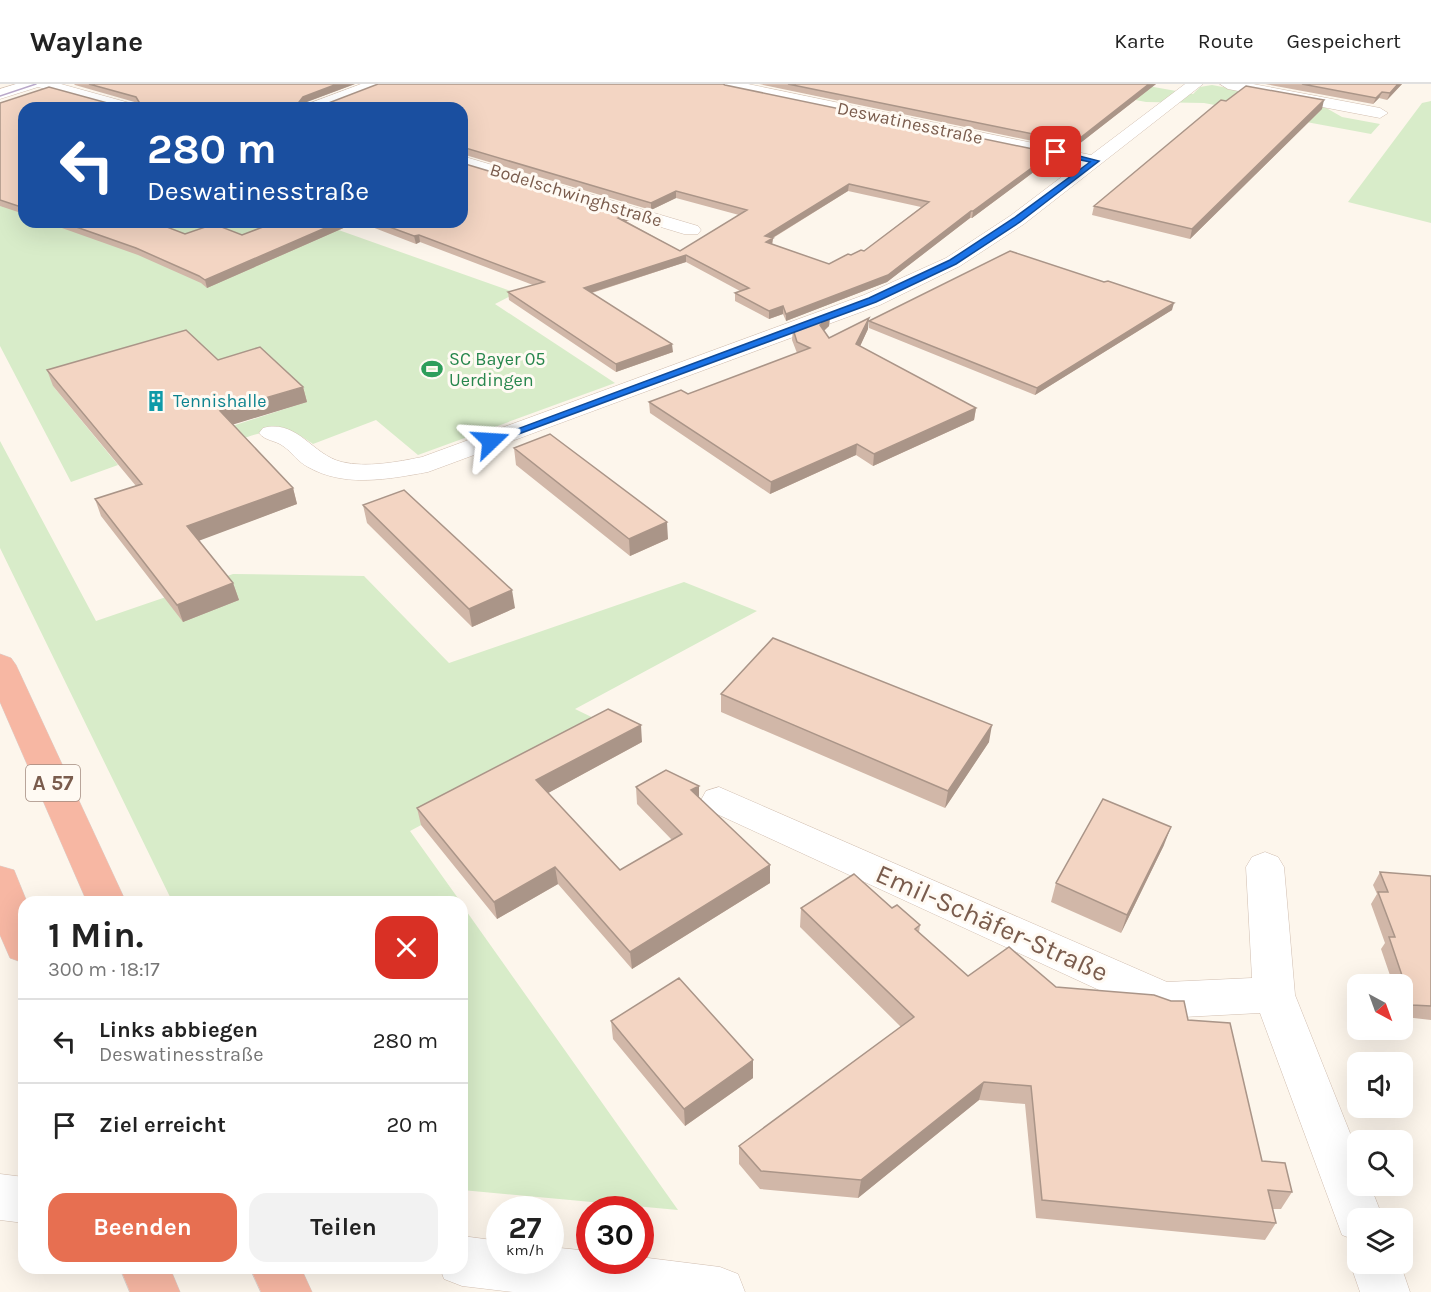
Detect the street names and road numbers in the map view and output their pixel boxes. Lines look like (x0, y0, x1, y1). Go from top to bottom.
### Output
street label: Deswatinesstraße (835, 97, 985, 149)
street label: Bodelschwinghstraße (487, 158, 665, 232)
road number: A 57 (26, 765, 80, 801)
street label: Emil-Schäfer-Straße (871, 857, 1113, 989)

